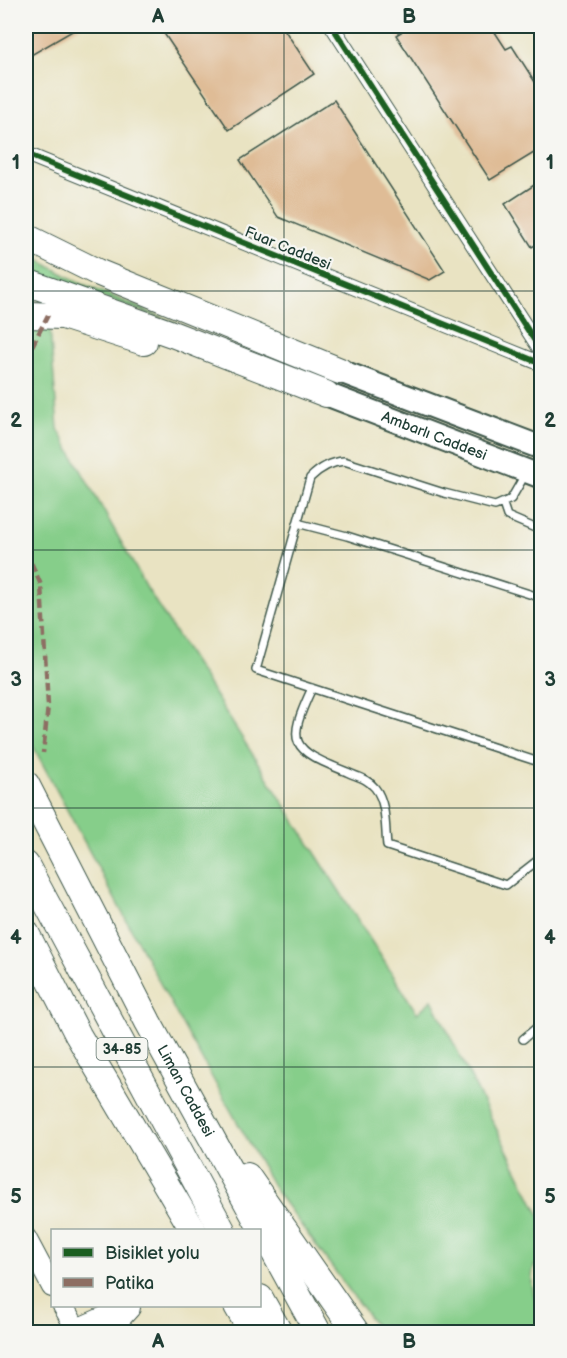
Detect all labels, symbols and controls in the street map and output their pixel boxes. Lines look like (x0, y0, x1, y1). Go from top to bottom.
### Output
text: A (151, 5, 165, 29)
text: B (402, 5, 416, 29)
text: 1 (12, 151, 20, 175)
text: 1 (546, 151, 554, 175)
street label: Fuar Caddesi (242, 223, 334, 274)
street label: Ambarlı Caddesi (379, 407, 489, 465)
text: 2 (10, 409, 22, 433)
text: 2 (544, 409, 556, 433)
text: 3 (10, 668, 22, 692)
text: 3 (544, 668, 556, 692)
text: 4 (10, 926, 22, 950)
text: 4 (544, 926, 556, 950)
road number: 34-85 (96, 1038, 148, 1060)
street label: Liman Caddesi (153, 1042, 218, 1140)
text: 5 (10, 1185, 22, 1209)
text: 5 (544, 1185, 556, 1209)
legend (51, 1229, 261, 1307)
text: Bisiklet yolu (105, 1243, 200, 1264)
text: Patika (105, 1273, 154, 1294)
text: A (151, 1330, 165, 1354)
text: B (402, 1330, 416, 1354)

